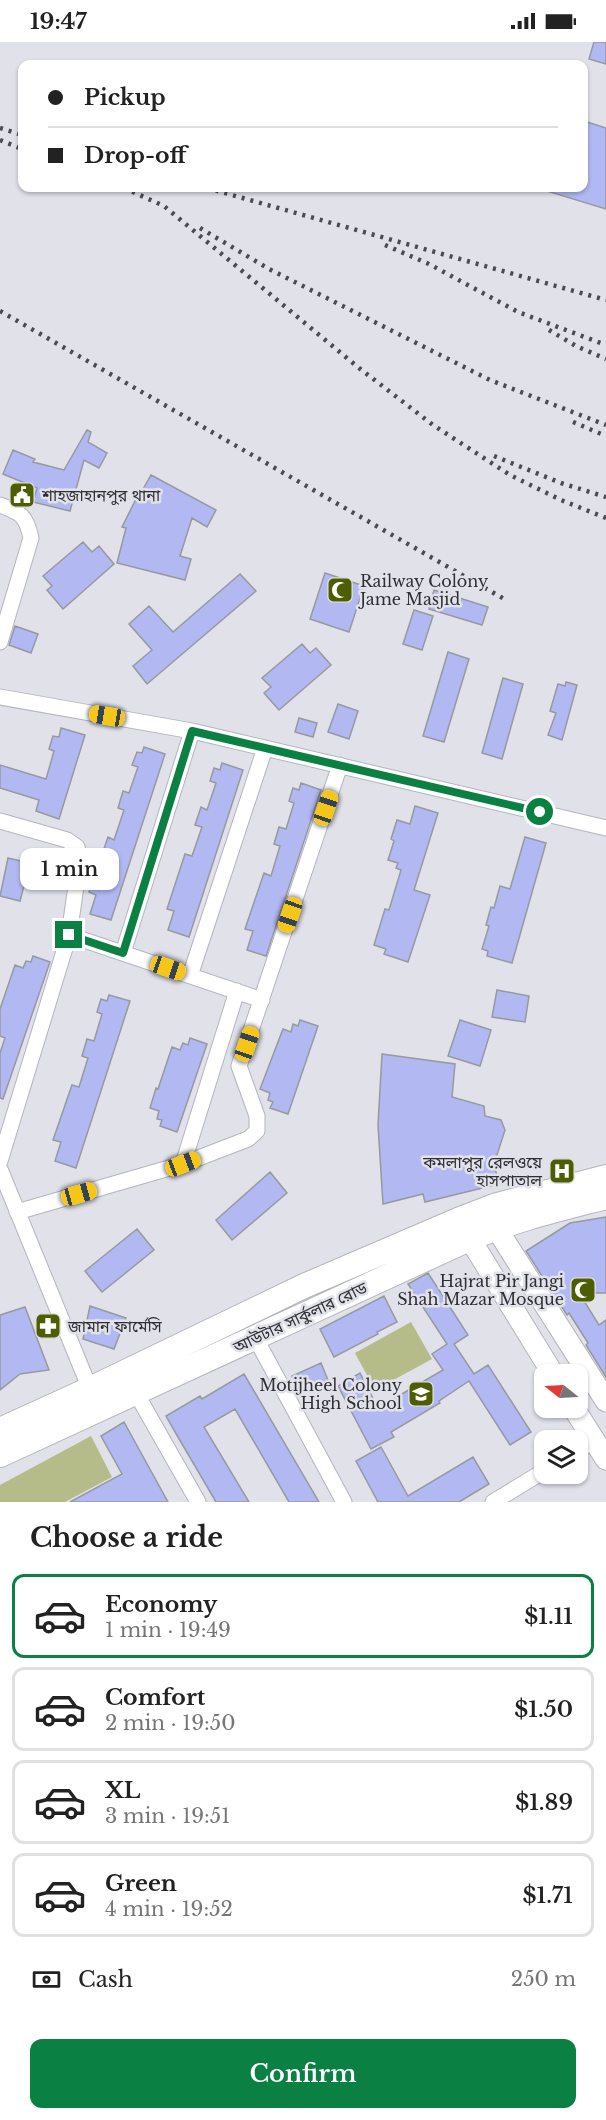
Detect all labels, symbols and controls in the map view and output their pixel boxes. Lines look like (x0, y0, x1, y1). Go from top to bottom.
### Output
text: 19:47 (30, 8, 87, 35)
text: Pickup (84, 84, 166, 111)
text: Drop-off (84, 142, 186, 169)
public building icon: শাহজাহানপুর থানা (7, 480, 37, 510)
place label: শাহজাহানপুর থানা (41, 485, 161, 505)
place label: Railway Colony Jame Masjid (358, 571, 489, 609)
mosque icon: Railway Colony Jame Masjid (325, 575, 355, 605)
car (88, 704, 126, 728)
car (312, 788, 340, 828)
route start (526, 798, 553, 825)
callout: 1 min (20, 848, 118, 890)
text: 1 min (41, 857, 98, 881)
car (276, 895, 304, 935)
route end (55, 921, 82, 948)
car (148, 954, 188, 982)
car (233, 1024, 261, 1064)
car (163, 1149, 203, 1179)
place label: কমলাপুর রেলওয়ে হাসপাতাল (422, 1152, 543, 1190)
hospital icon: কমলাপুর রেলওয়ে হাসপাতাল (547, 1156, 577, 1186)
car (59, 1180, 99, 1208)
place label: Hajrat Pir Jangi Shah Mazar Mosque (397, 1271, 565, 1309)
mosque icon: Hajrat Pir Jangi Shah Mazar Mosque (568, 1275, 598, 1305)
street label: আউটার সার্কুলার রোড (229, 1277, 371, 1357)
pharmacy icon: জামান ফার্মেসি (33, 1311, 63, 1341)
place label: জামান ফার্মেসি (67, 1316, 163, 1336)
north arrow (534, 1364, 588, 1418)
map controls (534, 1364, 588, 1484)
place label: Motijheel Colony High School (259, 1375, 403, 1413)
school or university icon: Motijheel Colony High School (406, 1379, 436, 1409)
button: layers (534, 1430, 588, 1484)
text: Choose a ride (30, 1521, 223, 1554)
icon: car (33, 1589, 87, 1643)
text: Economy (105, 1591, 217, 1618)
text: $1.11 (524, 1603, 573, 1630)
text: 1 min · 19:49 (105, 1618, 231, 1642)
icon: car (33, 1682, 87, 1736)
text: Comfort (105, 1684, 205, 1711)
text: $1.50 (514, 1696, 573, 1723)
text: 2 min · 19:50 (105, 1711, 235, 1735)
icon: car (33, 1775, 87, 1829)
text: XL (105, 1777, 140, 1804)
text: $1.89 (515, 1789, 573, 1816)
text: 3 min · 19:51 (105, 1804, 230, 1828)
icon: car (33, 1868, 87, 1922)
text: Green (105, 1870, 177, 1897)
text: $1.71 (523, 1882, 573, 1909)
text: 4 min · 19:52 (105, 1897, 233, 1921)
icon: cash (30, 1963, 63, 1996)
text: Cash (78, 1966, 133, 1993)
text: 250 m (511, 1967, 576, 1991)
button: Confirm (30, 2039, 576, 2108)

